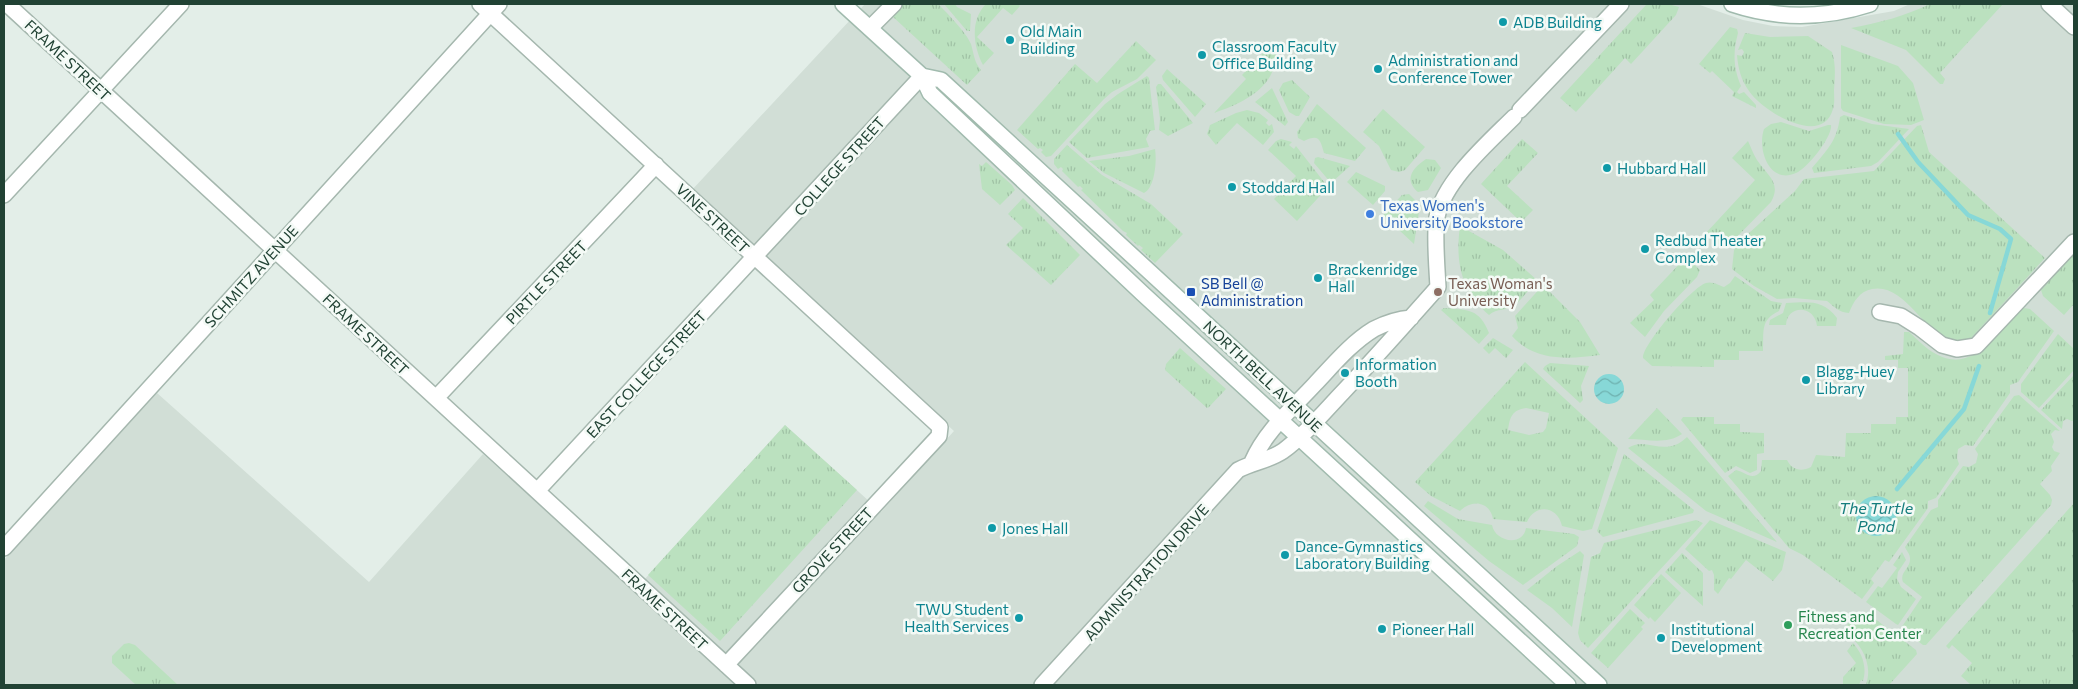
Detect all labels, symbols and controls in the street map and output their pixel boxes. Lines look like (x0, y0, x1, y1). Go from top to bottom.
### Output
place label: ADB Building (1513, 13, 1602, 31)
street label: FRAME STREET (21, 16, 115, 105)
marker: ADB Building (1497, 16, 1509, 28)
place label: Old Main Building (1020, 22, 1082, 57)
marker: Old Main Building (1004, 34, 1016, 46)
place label: Classroom Faculty Office Building (1212, 37, 1337, 72)
marker: Classroom Faculty Office Building (1196, 49, 1208, 61)
place label: Administration and Conference Tower (1388, 51, 1518, 86)
marker: Administration and Conference Tower (1372, 63, 1384, 75)
street label: COLLEGE STREET (790, 112, 888, 219)
place label: Hubbard Hall (1617, 159, 1706, 177)
marker: Hubbard Hall (1601, 162, 1613, 174)
place label: Stoddard Hall (1242, 178, 1335, 196)
street label: VINE STREET (673, 180, 754, 257)
marker: Stoddard Hall (1226, 181, 1238, 193)
place label: Texas Women's University Bookstore (1380, 196, 1523, 231)
marker: Texas Women's University Bookstore (1364, 208, 1376, 220)
street label: SCHMITZ AVENUE (200, 221, 302, 331)
place label: Redbud Theater Complex (1655, 231, 1764, 266)
street label: PIRTLE STREET (502, 236, 591, 327)
marker: Redbud Theater Complex (1639, 243, 1651, 255)
place label: Brackenridge Hall (1328, 260, 1418, 295)
marker: Brackenridge Hall (1312, 272, 1324, 284)
place label: SB Bell @ Administration (1201, 274, 1303, 309)
place label: Texas Woman's University (1448, 274, 1553, 309)
marker: SB Bell @ Administration (1185, 286, 1197, 298)
marker: Texas Woman's University (1432, 286, 1444, 298)
street label: FRAME STREET (319, 290, 413, 379)
street label: EAST COLLEGE STREET (582, 306, 710, 441)
street label: NORTH BELL AVENUE (1200, 316, 1326, 436)
place label: Information Booth (1355, 355, 1437, 390)
place label: Blagg-Huey Library (1816, 362, 1895, 397)
marker: Information Booth (1339, 367, 1351, 379)
marker: Blagg-Huey Library (1800, 374, 1812, 386)
water label: The Turtle Pond (1839, 498, 1914, 535)
street label: ADMINISTRATION DRIVE (1080, 500, 1212, 644)
street label: GROVE STREET (788, 503, 877, 597)
place label: Jones Hall (1002, 519, 1068, 537)
marker: Jones Hall (986, 522, 998, 534)
place label: Dance-Gymnastics Laboratory Building (1295, 537, 1430, 572)
marker: Dance-Gymnastics Laboratory Building (1279, 549, 1291, 561)
street label: FRAME STREET (618, 565, 712, 654)
place label: TWU Student Health Services (904, 600, 1009, 635)
place label: Fitness and Recreation Center (1798, 607, 1922, 642)
marker: TWU Student Health Services (1013, 612, 1025, 624)
marker: Fitness and Recreation Center (1782, 619, 1794, 631)
place label: Pioneer Hall (1392, 620, 1474, 638)
place label: Institutional Development (1671, 620, 1763, 655)
marker: Pioneer Hall (1376, 623, 1388, 635)
marker: Institutional Development (1655, 632, 1667, 644)

